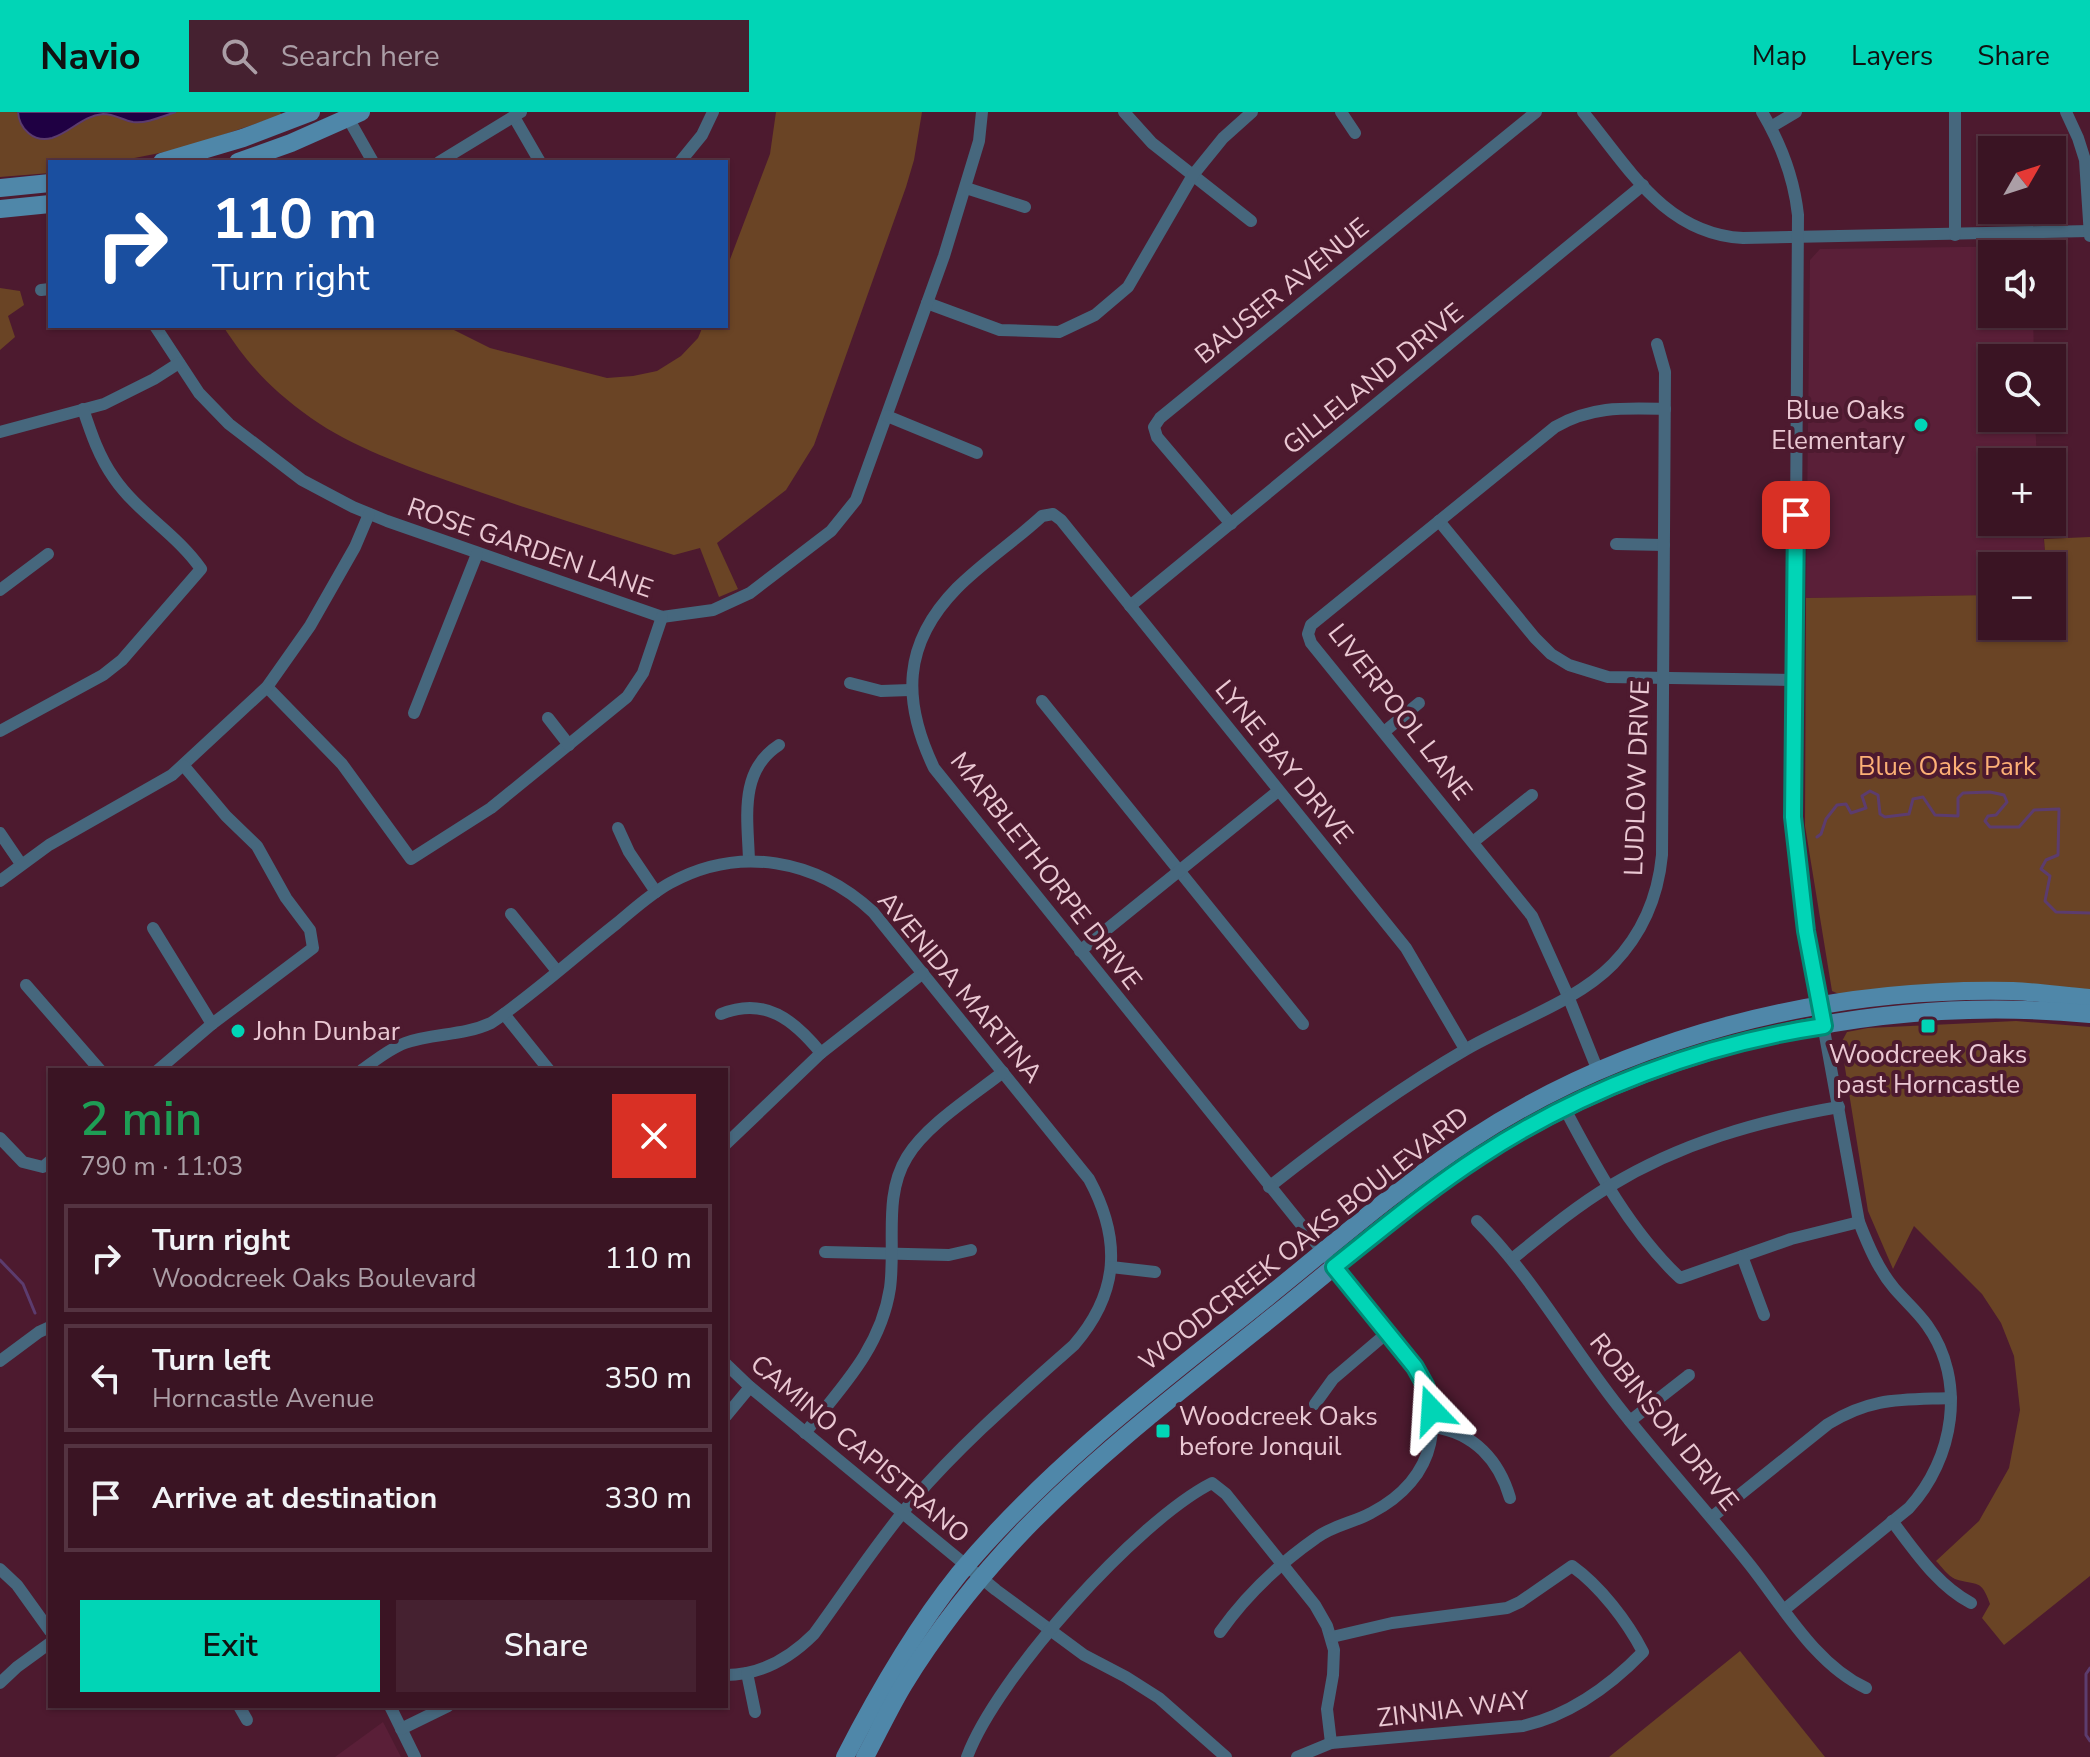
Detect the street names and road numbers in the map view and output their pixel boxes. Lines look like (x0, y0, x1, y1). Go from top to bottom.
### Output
street label: BAUSER AVENUE (1188, 210, 1376, 372)
street label: GILLELAND DRIVE (1275, 295, 1471, 463)
street label: ROSE GARDEN LANE (403, 490, 657, 606)
street label: LIVERPOOL LANE (1320, 616, 1480, 808)
street label: LYNE BAY DRIVE (1207, 673, 1361, 851)
street label: LUDLOW DRIVE (1616, 679, 1658, 877)
street label: MARBLETHORPE DRIVE (942, 745, 1150, 997)
street label: AVENIDA MARTINA (870, 884, 1050, 1090)
street label: WOODCREEK OAKS BOULEVARD (1132, 1099, 1476, 1379)
street label: ROBINSON DRIVE (1582, 1326, 1746, 1518)
street label: CAMINO CAPISTRANO (743, 1347, 977, 1551)
street label: ZINNIA WAY (1375, 1682, 1531, 1736)

